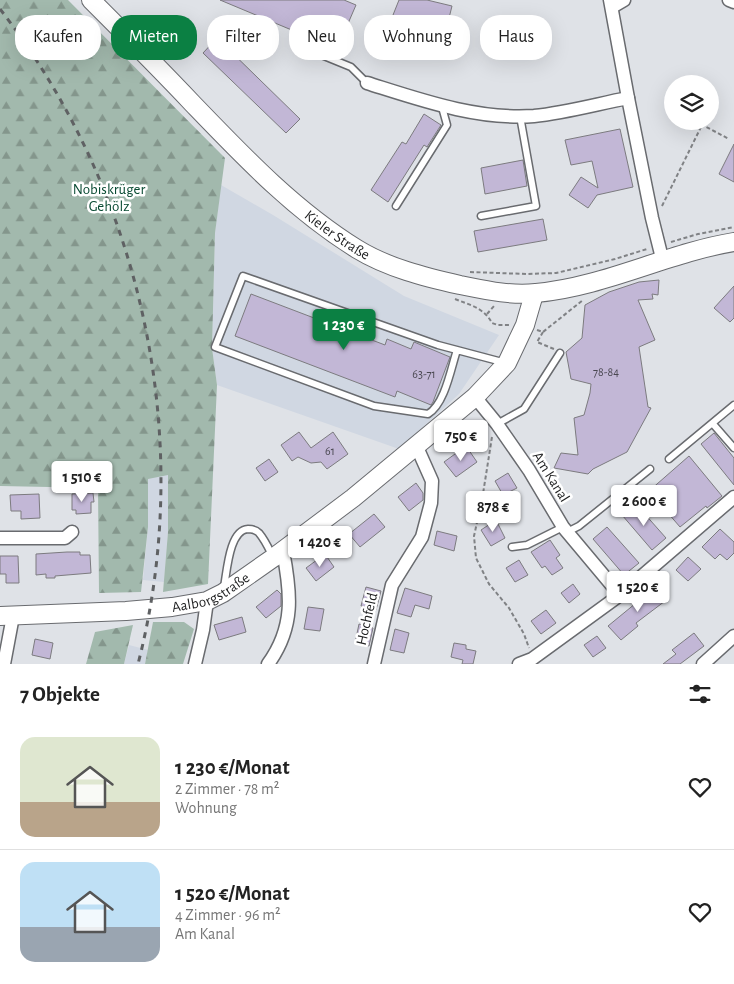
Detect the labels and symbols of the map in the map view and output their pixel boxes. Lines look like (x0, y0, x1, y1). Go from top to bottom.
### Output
park label: Nobiskrüger Gehölz (73, 182, 145, 214)
street label: Kieler Straße (302, 207, 372, 262)
pin: 1 230 € (298, 308, 390, 351)
house number: 78-84 (593, 366, 619, 378)
house number: 63-71 (412, 368, 436, 380)
pin: 750 € (426, 420, 496, 462)
house number: 61 (325, 445, 335, 457)
street label: Am Kanal (530, 449, 572, 505)
pin: 1 510 € (36, 460, 128, 503)
pin: 2 600 € (598, 484, 690, 527)
pin: 878 € (458, 490, 528, 533)
pin: 1 420 € (274, 526, 366, 568)
street label: Aalborgstraße (171, 570, 252, 614)
pin: 1 520 € (592, 570, 684, 613)
street label: Hochfeld (354, 591, 380, 647)

